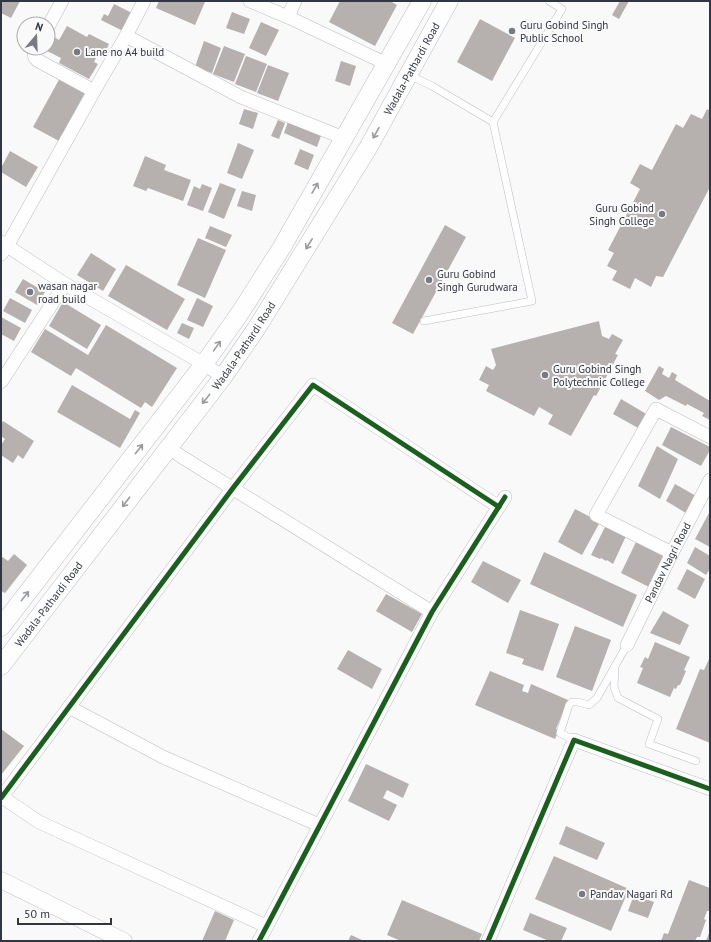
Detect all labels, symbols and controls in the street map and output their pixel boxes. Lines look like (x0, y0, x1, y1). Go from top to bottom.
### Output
north arrow (16, 16, 56, 56)
place label: Guru Gobind Singh Public School (520, 18, 608, 45)
text: N (34, 19, 45, 34)
street label: Wadala-Pathardi Road (381, 20, 443, 117)
marker: Guru Gobind Singh Public School (507, 26, 517, 36)
place label: Lane no A4 build (85, 45, 164, 59)
marker: Lane no A4 build (72, 47, 82, 57)
one-way arrow (372, 127, 380, 139)
one-way arrow (312, 182, 320, 194)
place label: Guru Gobind Singh College (589, 201, 654, 228)
marker: Guru Gobind Singh College (657, 209, 667, 219)
one-way arrow (304, 238, 312, 250)
place label: Guru Gobind Singh Gurudwara (437, 267, 518, 294)
marker: Guru Gobind Singh Gurudwara (424, 275, 434, 285)
place label: wasan nagar road build (38, 279, 97, 306)
marker: wasan nagar road build (25, 287, 35, 297)
street label: Wadala-Pathardi Road (209, 299, 278, 393)
one-way arrow (213, 340, 221, 351)
place label: Guru Gobind Singh Polytechnic College (553, 362, 645, 389)
marker: Guru Gobind Singh Polytechnic College (540, 370, 550, 380)
one-way arrow (201, 393, 210, 404)
one-way arrow (134, 444, 143, 455)
one-way arrow (122, 496, 131, 507)
street label: Pandav Nagri Road (642, 520, 694, 605)
street label: Wadala-Pathardi Road (11, 559, 86, 649)
one-way arrow (21, 591, 29, 602)
place label: Pandav Nagari Rd (590, 887, 673, 901)
marker: Pandav Nagari Rd (577, 889, 587, 899)
scale bar (18, 900, 111, 926)
text: 50 m (24, 906, 50, 921)

